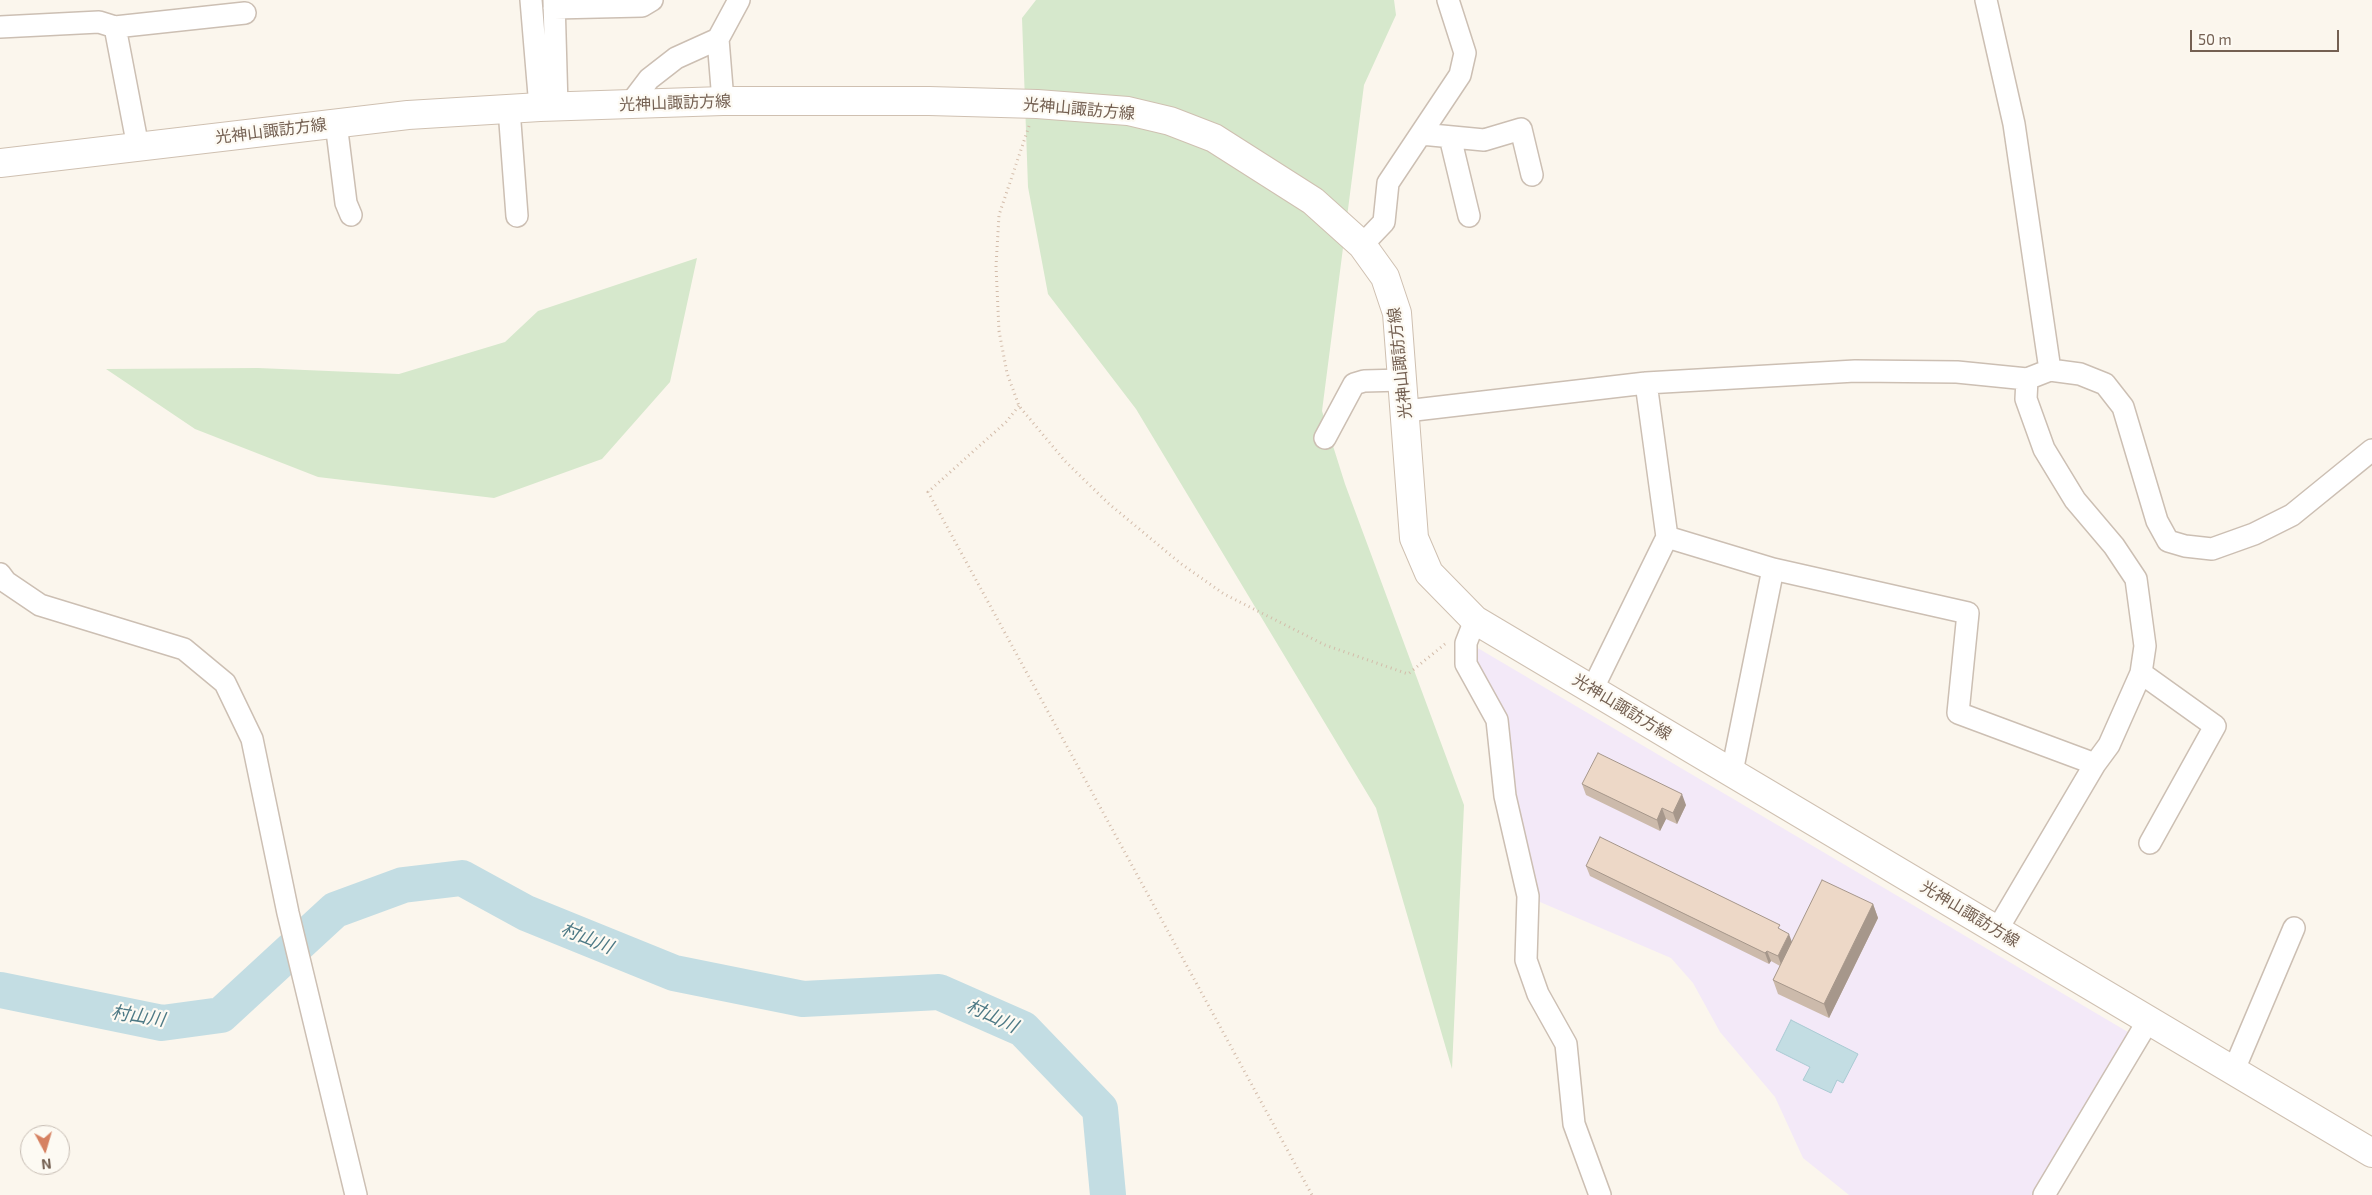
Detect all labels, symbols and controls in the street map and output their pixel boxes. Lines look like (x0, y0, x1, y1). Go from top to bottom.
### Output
scale bar (2192, 20, 2341, 52)
text: 50 m (2198, 30, 2232, 48)
street label: 光神山諏訪方線 (619, 91, 731, 115)
street label: 光神山諏訪方線 (1022, 95, 1136, 123)
street label: 光神山諏訪方線 (214, 115, 328, 147)
street label: 光神山諏訪方線 (1385, 306, 1415, 420)
street label: 光神山諏訪方線 (1569, 670, 1675, 744)
street label: 光神山諏訪方線 (1917, 877, 2023, 951)
water label: 村山川 (558, 918, 616, 958)
water label: 村山川 (963, 995, 1021, 1037)
water label: 村山川 (110, 1001, 166, 1031)
north arrow (20, 1125, 70, 1175)
text: N (41, 1155, 52, 1173)

